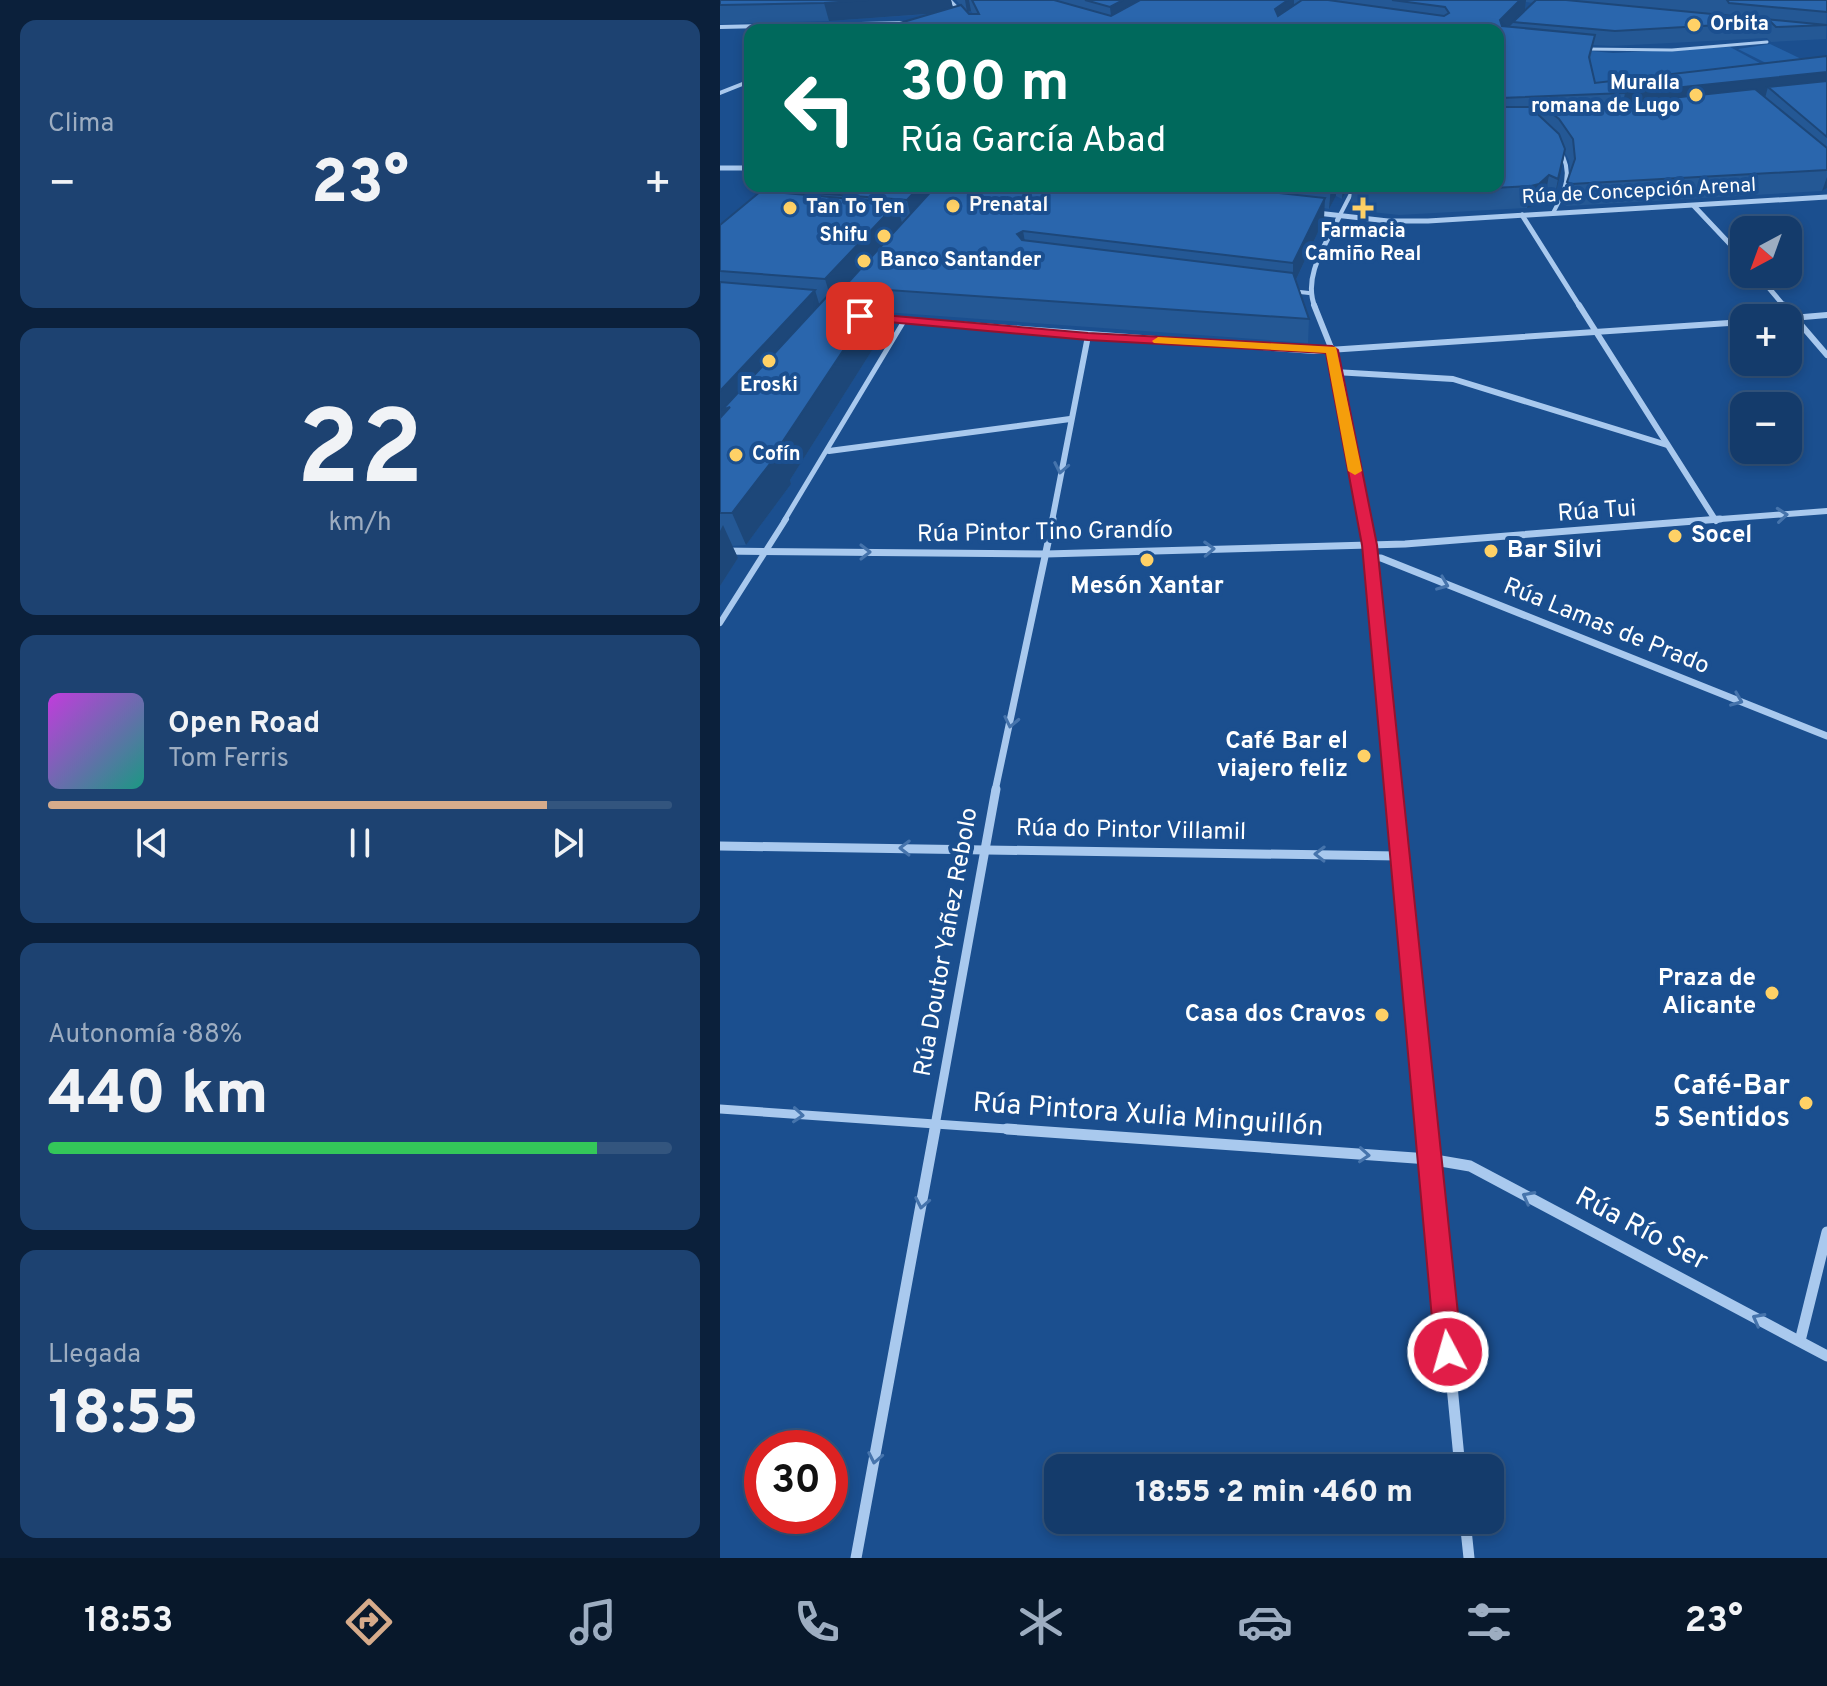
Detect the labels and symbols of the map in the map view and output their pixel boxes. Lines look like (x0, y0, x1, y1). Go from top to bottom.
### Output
place label: Orbita (1710, 12, 1769, 38)
marker: Orbita (1685, 16, 1703, 34)
place label: Muralla romana de Lugo (1531, 71, 1680, 120)
marker: Muralla romana de Lugo (1687, 86, 1705, 104)
street label: Rúa de Concepción Arenal (1521, 173, 1757, 211)
place label: Prenatal (969, 193, 1048, 219)
place label: Tan To Ten (806, 195, 905, 221)
marker: Prenatal (944, 197, 962, 215)
marker: Tan To Ten (781, 199, 799, 217)
marker: Farmacia Camiño Real (1354, 199, 1372, 217)
north arrow (1730, 216, 1802, 288)
place label: Farmacia Camiño Real (1305, 219, 1421, 268)
place label: Shifu (820, 223, 868, 249)
marker: Shifu (875, 227, 893, 245)
place label: Banco Santander (880, 248, 1042, 274)
marker: Banco Santander (855, 252, 873, 270)
pin (826, 282, 894, 350)
marker: Eroski (760, 352, 778, 370)
place label: Eroski (740, 373, 798, 399)
place label: Cofín (752, 442, 801, 468)
marker: Cofín (727, 446, 745, 464)
one-way arrow (1054, 461, 1071, 474)
street label: Rúa Tui (1557, 494, 1637, 530)
one-way arrow (1776, 506, 1789, 523)
street label: Rúa Pintor Tino Grandío (917, 516, 1173, 550)
place label: Socel (1691, 521, 1752, 551)
marker: Socel (1666, 527, 1684, 545)
place label: Bar Silvi (1507, 536, 1602, 566)
one-way arrow (1203, 540, 1216, 557)
marker: Bar Silvi (1482, 542, 1500, 560)
one-way arrow (859, 543, 872, 561)
marker: Mesón Xantar (1138, 551, 1156, 569)
place label: Mesón Xantar (1070, 572, 1224, 602)
street label: Rúa Lamas de Prado (1499, 572, 1713, 682)
one-way arrow (1435, 574, 1449, 591)
one-way arrow (1729, 690, 1743, 707)
one-way arrow (1003, 716, 1020, 729)
place label: Café Bar el viajero feliz (1217, 727, 1348, 785)
marker: Café Bar el viajero feliz (1355, 747, 1373, 765)
street label: Rúa Doutor Yañez Rebolo (909, 805, 985, 1079)
street label: Rúa do Pintor Villamil (1016, 814, 1246, 848)
one-way arrow (898, 839, 911, 857)
one-way arrow (1313, 846, 1326, 863)
place label: Praza de Alicante (1658, 964, 1756, 1022)
marker: Praza de Alicante (1763, 984, 1781, 1002)
place label: Casa dos Cravos (1185, 1000, 1366, 1030)
marker: Casa dos Cravos (1373, 1006, 1391, 1024)
place label: Café-Bar 5 Sentidos (1653, 1069, 1790, 1137)
street label: Rúa Pintora Xulia Minguillón (971, 1086, 1325, 1146)
marker: Café-Bar 5 Sentidos (1797, 1094, 1815, 1112)
one-way arrow (792, 1106, 805, 1123)
one-way arrow (1358, 1146, 1371, 1163)
street label: Rúa Río Ser (1568, 1180, 1714, 1280)
one-way arrow (1522, 1192, 1537, 1207)
one-way arrow (915, 1196, 932, 1209)
position arrow (1406, 1310, 1490, 1394)
one-way arrow (1752, 1313, 1767, 1328)
speed limit sign: 30 (744, 1430, 848, 1534)
one-way arrow (867, 1451, 884, 1465)

